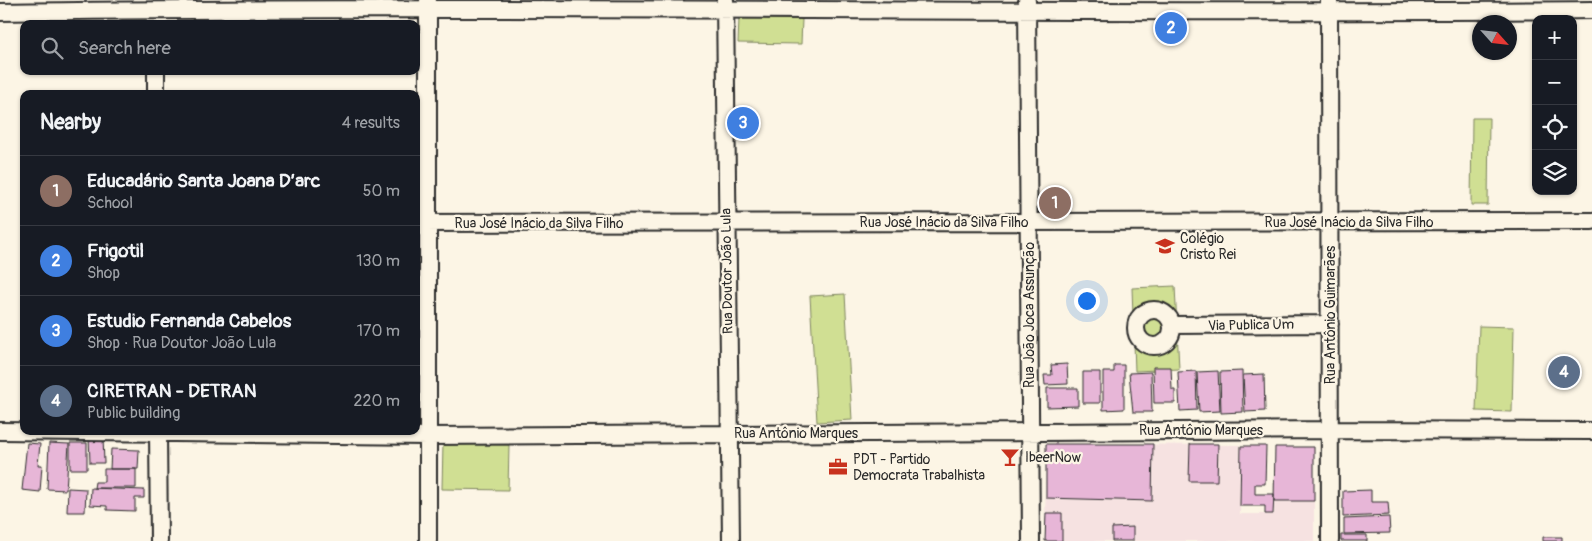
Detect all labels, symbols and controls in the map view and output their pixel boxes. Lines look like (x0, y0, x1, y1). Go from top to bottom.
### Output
pin: 2 (1155, 9, 1187, 47)
north arrow (1472, 15, 1517, 60)
map controls (1532, 15, 1577, 195)
button: + (1532, 15, 1577, 60)
search box (20, 20, 420, 75)
icon: search (38, 34, 66, 62)
text: Search here (78, 36, 171, 60)
button: − (1532, 60, 1577, 105)
pin: 3 (727, 104, 759, 142)
button: locate (1532, 105, 1577, 150)
text: Nearby (40, 109, 101, 136)
text: 4 results (342, 113, 400, 133)
button: layers (1532, 150, 1577, 195)
text: Educadário Santa Joana D’arc (87, 169, 320, 193)
text: 1 (53, 181, 59, 201)
text: 50 m (363, 181, 400, 201)
pin: 1 (1039, 184, 1071, 222)
text: School (87, 193, 133, 213)
street label: Rua Doutor João Lula (717, 208, 737, 334)
street label: Rua José Inácio da Silva Filho (860, 214, 1029, 231)
street label: Rua José Inácio da Silva Filho (1265, 214, 1434, 231)
street label: Rua José Inácio da Silva Filho (455, 215, 624, 232)
place label: Colégio Cristo Rei (1180, 230, 1237, 263)
school or university icon: Colégio Cristo Rei (1154, 235, 1176, 257)
text: Frigotil (87, 239, 144, 263)
street label: Rua João Joca Assunção (1021, 242, 1038, 388)
street label: Rua Antônio Guimarães (1322, 245, 1339, 384)
text: 2 (52, 251, 60, 271)
text: 130 m (356, 251, 400, 271)
text: Shop (87, 263, 120, 283)
your location (1074, 288, 1100, 314)
text: Estudio Fernanda Cabelos (87, 309, 291, 333)
street label: Via Publica Um (1208, 316, 1294, 334)
text: 3 (52, 321, 60, 341)
text: 170 m (357, 321, 400, 341)
text: Shop · Rua Doutor João Lula (87, 333, 276, 353)
pin: 4 (1548, 353, 1580, 391)
text: CIRETRAN - DETRAN (87, 379, 257, 403)
text: 4 (51, 391, 61, 411)
text: 220 m (354, 391, 400, 411)
text: Public building (87, 403, 180, 423)
street label: Rua Antônio Marques (1139, 422, 1264, 439)
street label: Rua Antônio Marques (734, 425, 859, 442)
bar icon: IbeerNow (999, 446, 1021, 468)
place label: IbeerNow (1025, 449, 1081, 466)
place label: PDT - Partido Democrata Trabalhista (853, 451, 985, 484)
office icon: PDT - Partido Democrata Trabalhista (827, 456, 849, 478)

